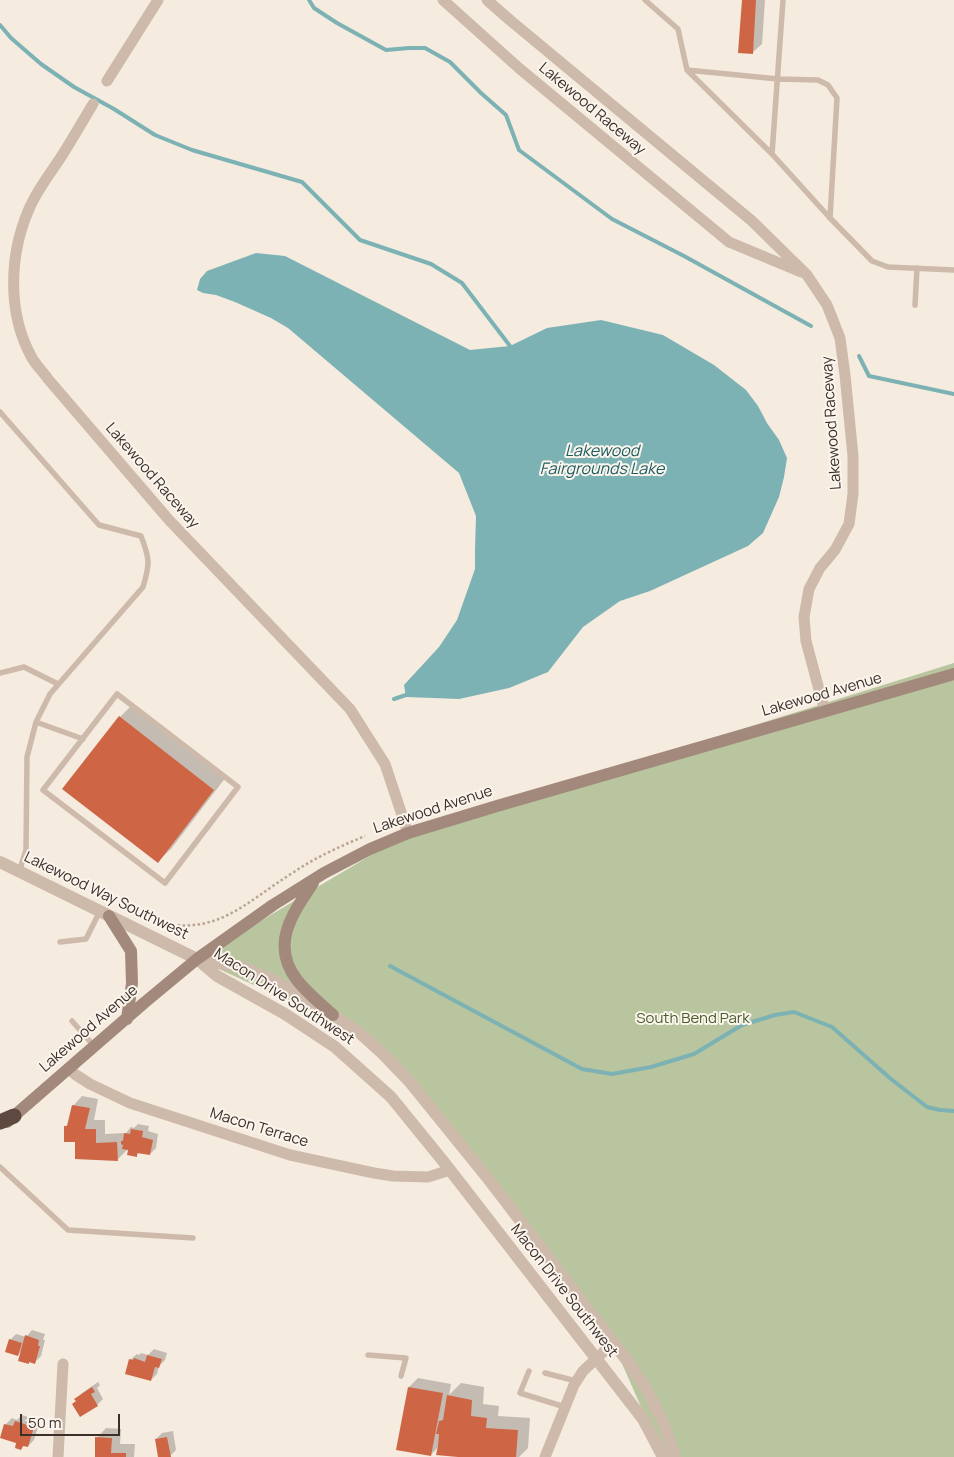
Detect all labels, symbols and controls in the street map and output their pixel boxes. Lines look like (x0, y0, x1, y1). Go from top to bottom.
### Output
street label: Lakewood Raceway (535, 59, 649, 159)
street label: Lakewood Raceway (818, 356, 846, 490)
street label: Lakewood Raceway (101, 420, 203, 532)
water label: Lakewood Fairgrounds Lake (540, 442, 664, 480)
street label: Lakewood Avenue (760, 669, 884, 721)
street label: Lakewood Avenue (371, 782, 495, 838)
street label: Lakewood Way Southwest (21, 848, 191, 944)
street label: Macon Drive Southwest (210, 945, 358, 1049)
street label: Lakewood Avenue (36, 982, 142, 1076)
park label: South Bend Park (636, 1010, 750, 1028)
street label: Macon Terrace (208, 1104, 310, 1152)
street label: Macon Drive Southwest (507, 1221, 621, 1361)
scale bar (22, 1404, 122, 1436)
text: 50 m (28, 1412, 62, 1433)

